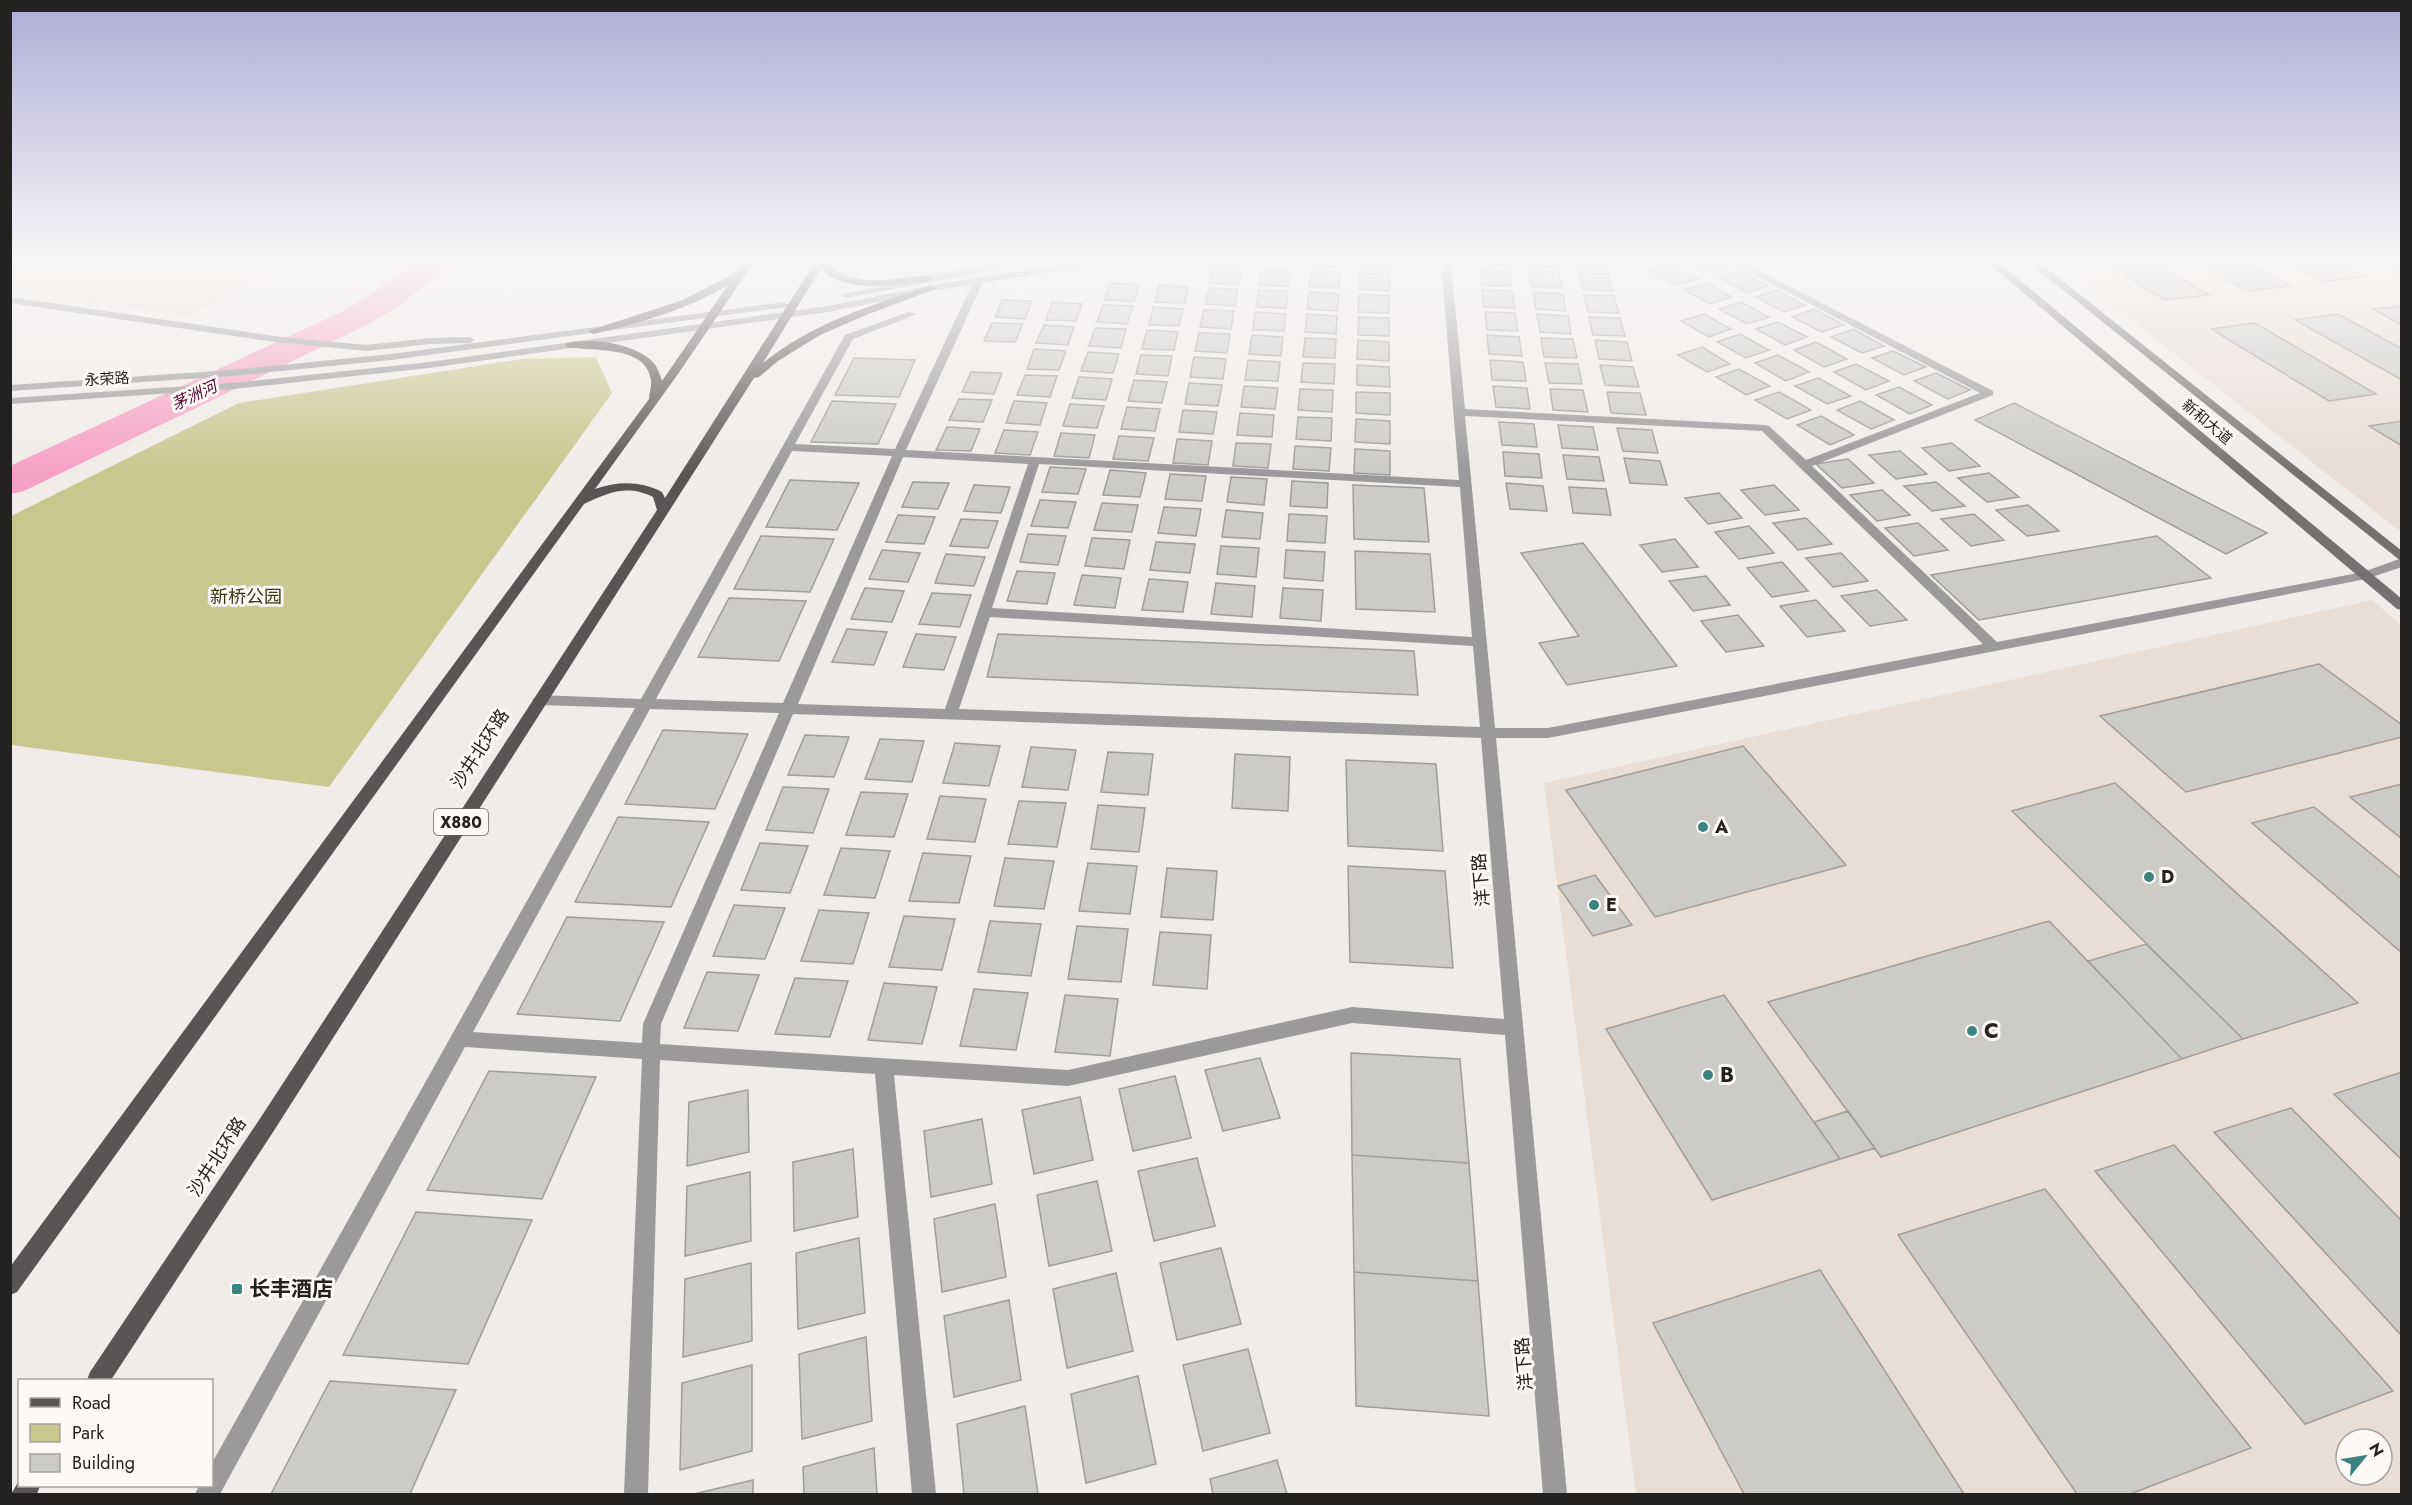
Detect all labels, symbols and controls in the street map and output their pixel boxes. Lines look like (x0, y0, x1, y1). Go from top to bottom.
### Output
street label: 永荣路 (84, 367, 130, 391)
water label: 茅洲河 (168, 374, 224, 416)
street label: 新和大道 (2177, 394, 2237, 450)
park label: 新桥公园 (210, 584, 282, 610)
street label: 沙井北环路 (445, 704, 515, 794)
road number: X880 (434, 809, 488, 835)
place label: A (1714, 814, 1729, 840)
marker: A (1696, 820, 1710, 834)
street label: 洋下路 (1466, 852, 1496, 908)
place label: D (2161, 864, 2174, 890)
marker: D (2142, 870, 2156, 884)
place label: E (1606, 892, 1617, 918)
marker: E (1587, 898, 1601, 912)
place label: C (1984, 1016, 1999, 1046)
marker: C (1965, 1024, 1979, 1038)
place label: B (1720, 1060, 1734, 1090)
marker: B (1701, 1068, 1715, 1082)
street label: 沙井北环路 (182, 1112, 252, 1202)
place label: 长丰酒店 (249, 1274, 333, 1304)
marker: 长丰酒店 (230, 1282, 244, 1296)
street label: 洋下路 (1509, 1336, 1539, 1392)
legend (18, 1379, 213, 1487)
text: Road (72, 1390, 111, 1416)
text: Park (72, 1420, 104, 1446)
north arrow (2334, 1427, 2394, 1487)
text: N (2363, 1438, 2390, 1461)
text: Building (72, 1450, 135, 1476)

